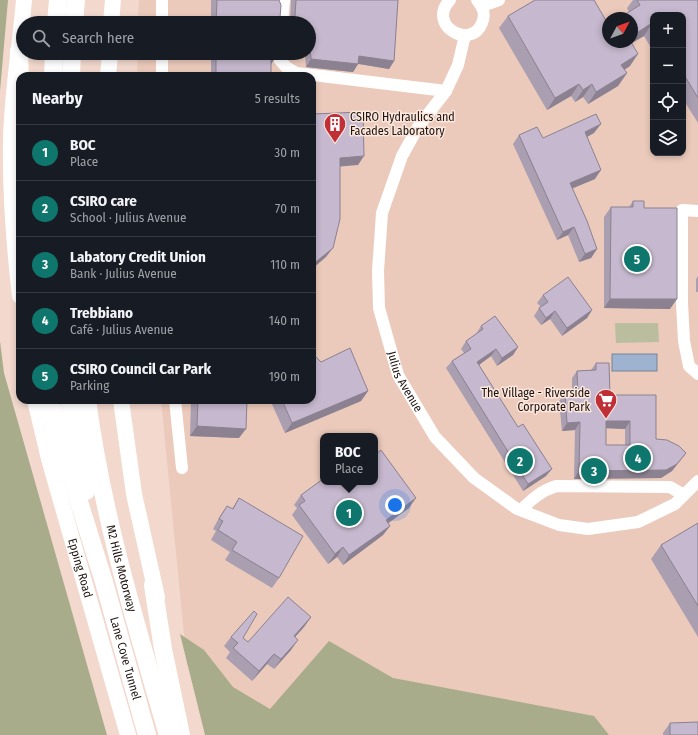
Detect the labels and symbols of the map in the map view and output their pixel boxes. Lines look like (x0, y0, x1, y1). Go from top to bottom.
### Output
north arrow (602, 12, 638, 48)
place label: CSIRO Hydraulics and Facades Laboratory (350, 110, 455, 138)
building icon: CSIRO Hydraulics and Facades Laboratory (322, 111, 348, 144)
pin: 5 (624, 244, 650, 274)
street label: Julius Avenue (385, 350, 425, 414)
place label: The Village - Riverside Corporate Park (481, 386, 590, 414)
supermarket icon: The Village - Riverside Corporate Park (593, 387, 619, 420)
pin: 4 (625, 443, 651, 473)
pin: 2 (507, 446, 533, 476)
pin: 3 (581, 456, 607, 486)
your location (385, 495, 405, 515)
pin: 1 (336, 498, 362, 528)
street label: M2 Hills Motorway (104, 524, 139, 614)
street label: Epping Road (65, 537, 95, 599)
street label: Lane Cove Tunnel (107, 615, 144, 701)

